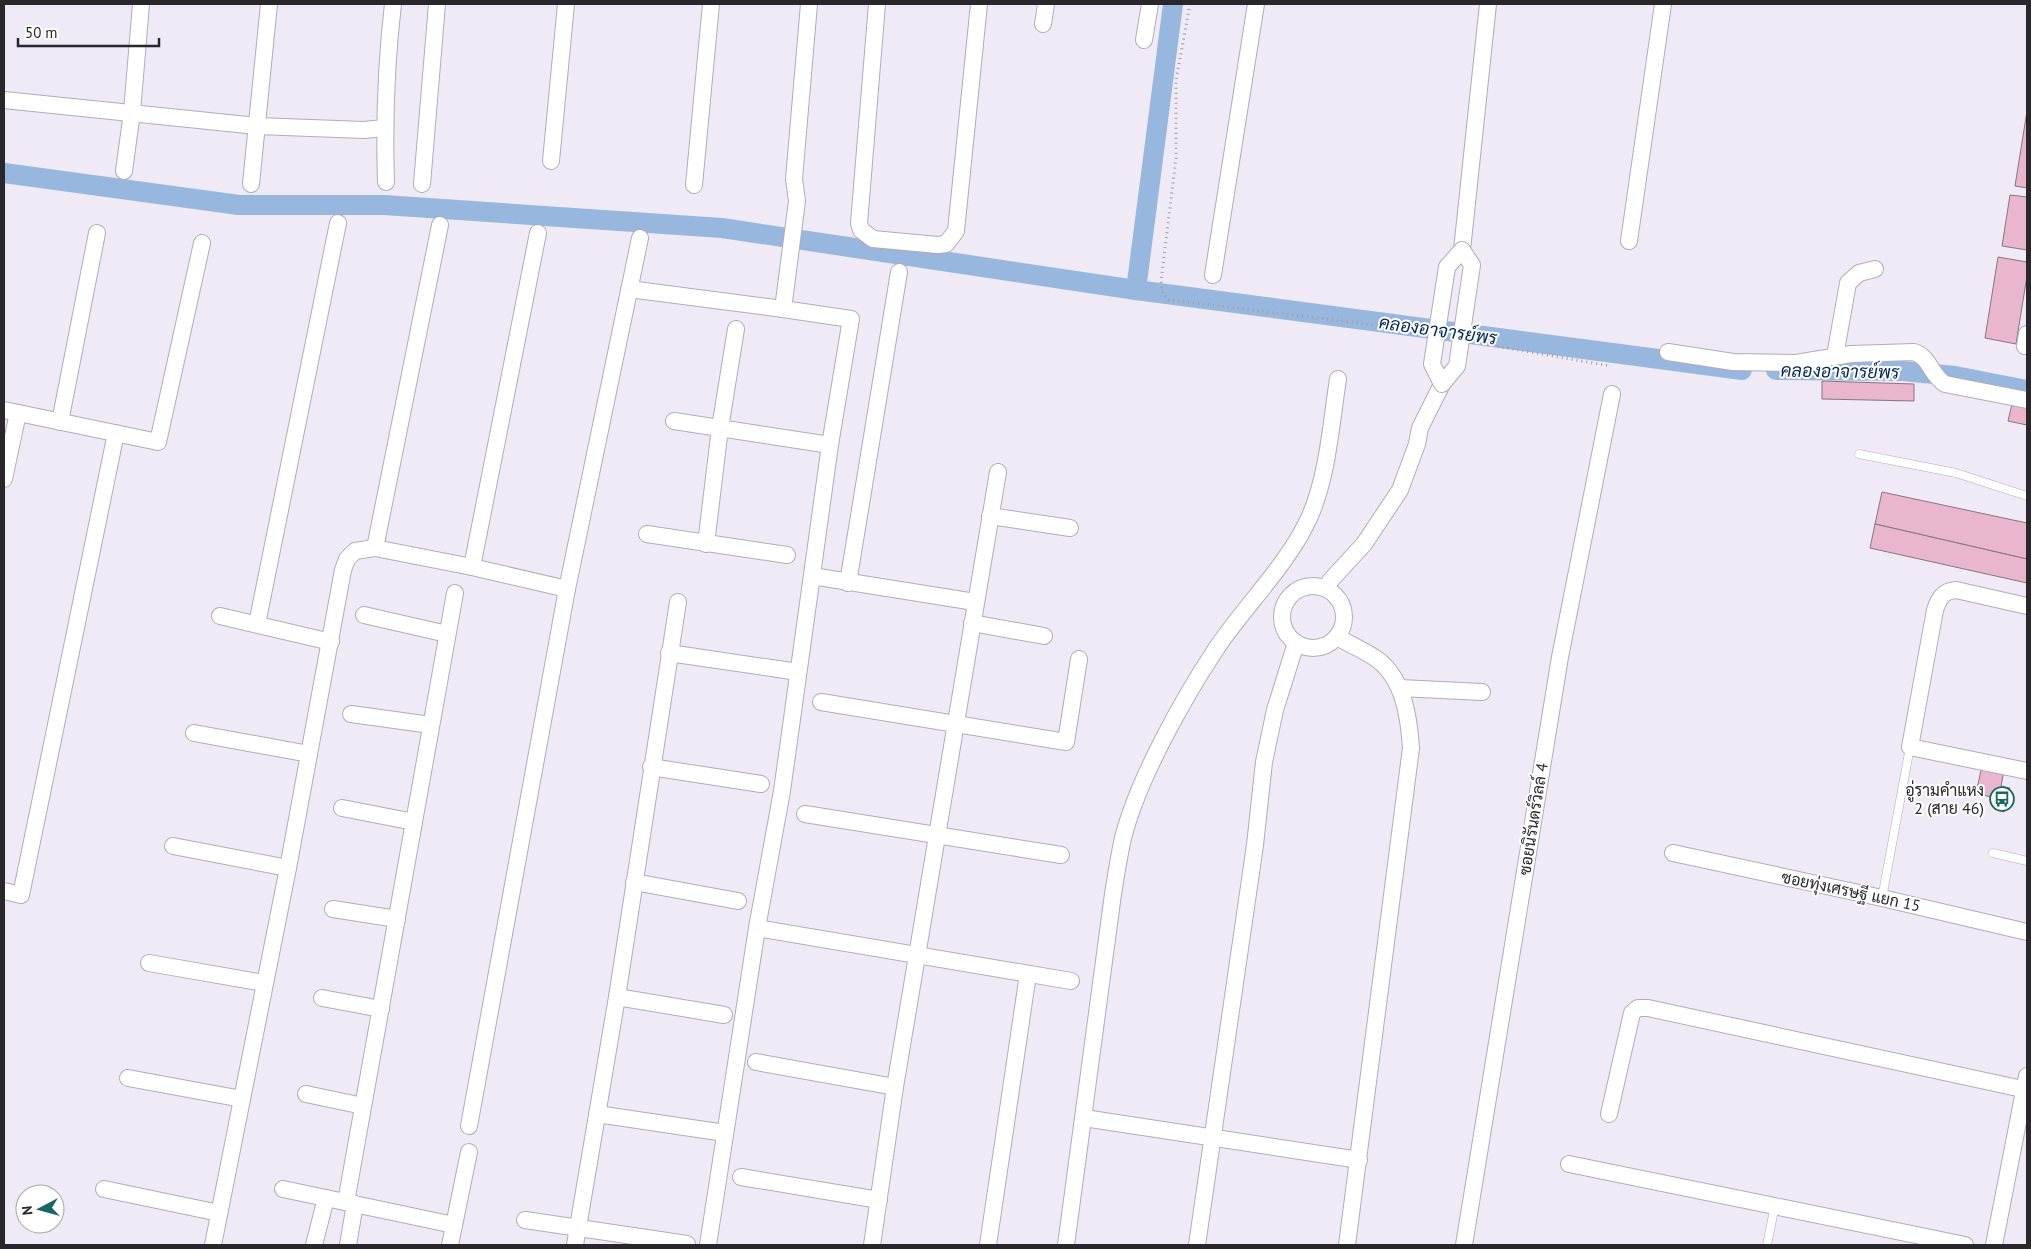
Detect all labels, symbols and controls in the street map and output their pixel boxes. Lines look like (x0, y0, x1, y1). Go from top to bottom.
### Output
scale bar (18, 15, 159, 47)
text: 50 m (25, 23, 58, 42)
water label: คลองอาจารย์พร (1378, 309, 1500, 350)
water label: คลองอาจารย์พร (1780, 357, 1901, 384)
street label: ซอยนิรันดร์วิลล์ 4 (1512, 761, 1552, 877)
place label: อู่รามคำแหง 2 (สาย 46) (1905, 780, 1984, 818)
bus stop icon: อู่รามคำแหง 2 (สาย 46) (1989, 786, 2015, 812)
street label: ซอยทุ่งเศรษฐี แยก 15 (1779, 866, 1923, 917)
north arrow (15, 1184, 65, 1234)
text: N (18, 1205, 37, 1216)

